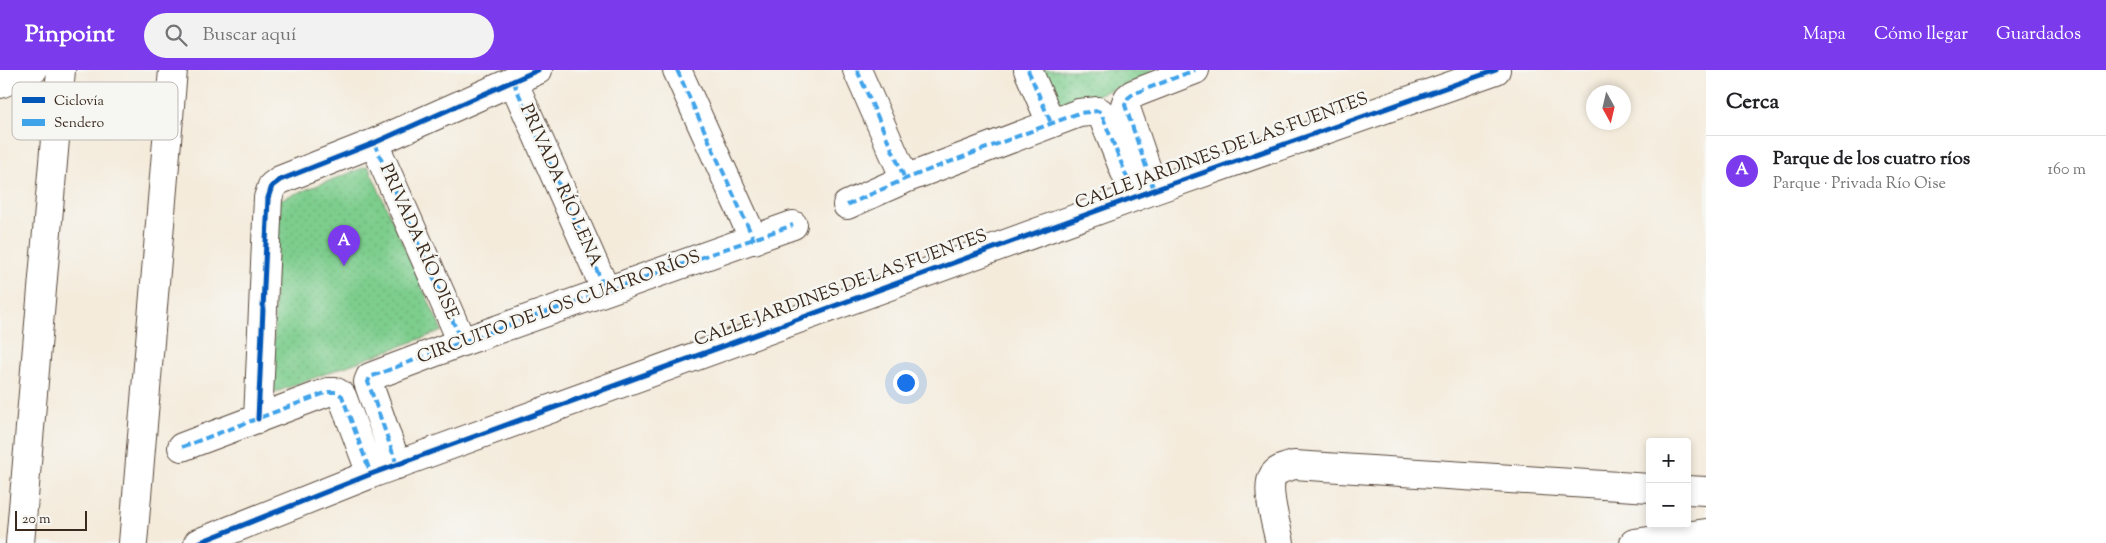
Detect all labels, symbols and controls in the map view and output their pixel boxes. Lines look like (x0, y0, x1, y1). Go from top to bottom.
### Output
search box (144, 13, 494, 58)
text: Pinpoint (25, 18, 114, 52)
icon: search (162, 21, 190, 49)
text: Buscar aquí (202, 22, 296, 49)
text: Mapa (1803, 22, 1846, 48)
text: Cómo llegar (1874, 22, 1968, 48)
text: Guardados (1996, 22, 2081, 48)
legend (12, 82, 178, 140)
north arrow (1586, 85, 1631, 130)
street label: CALLE JARDINES DE LAS FUENTES (1072, 87, 1372, 217)
text: Cerca (1726, 88, 1779, 118)
text: Ciclovía (54, 92, 105, 112)
street label: PRIVADA RÍO LENA (512, 100, 608, 272)
text: Sendero (54, 114, 105, 134)
text: Parque de los cuatro ríos (1773, 146, 1970, 173)
text: A (1736, 159, 1749, 182)
text: 160 m (2048, 159, 2086, 182)
street label: PRIVADA RÍO OISE (372, 160, 464, 324)
text: Parque · Privada Río Oise (1773, 173, 1946, 196)
street label: CALLE JARDINES DE LAS FUENTES (691, 224, 991, 354)
pin: A (328, 225, 360, 266)
street label: CIRCUITO DE LOS CUATRO RÍOS (414, 245, 704, 371)
your location (893, 370, 919, 396)
map controls (1646, 438, 1691, 528)
button: + (1646, 438, 1691, 483)
button: − (1646, 483, 1691, 528)
scale bar (15, 508, 88, 531)
text: 20 m (22, 510, 51, 530)

